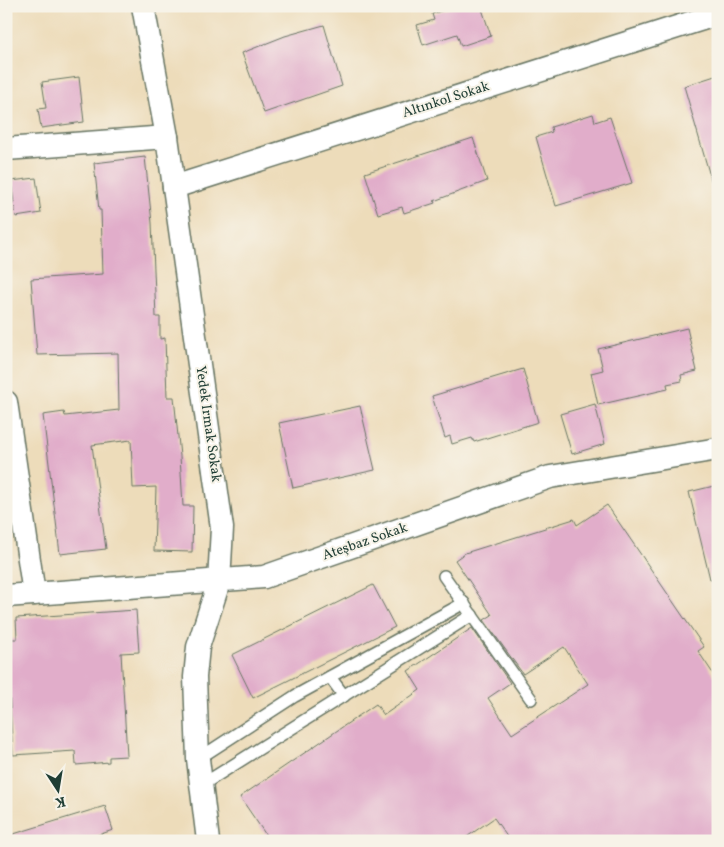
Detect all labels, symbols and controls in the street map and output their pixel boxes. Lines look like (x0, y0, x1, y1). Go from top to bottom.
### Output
street label: Altınkol Sokak (400, 77, 492, 123)
street label: Yedek Irmak Sokak (190, 365, 226, 484)
street label: Ateşbaz Sokak (320, 518, 410, 565)
north arrow (32, 764, 82, 814)
text: K (53, 791, 67, 812)

